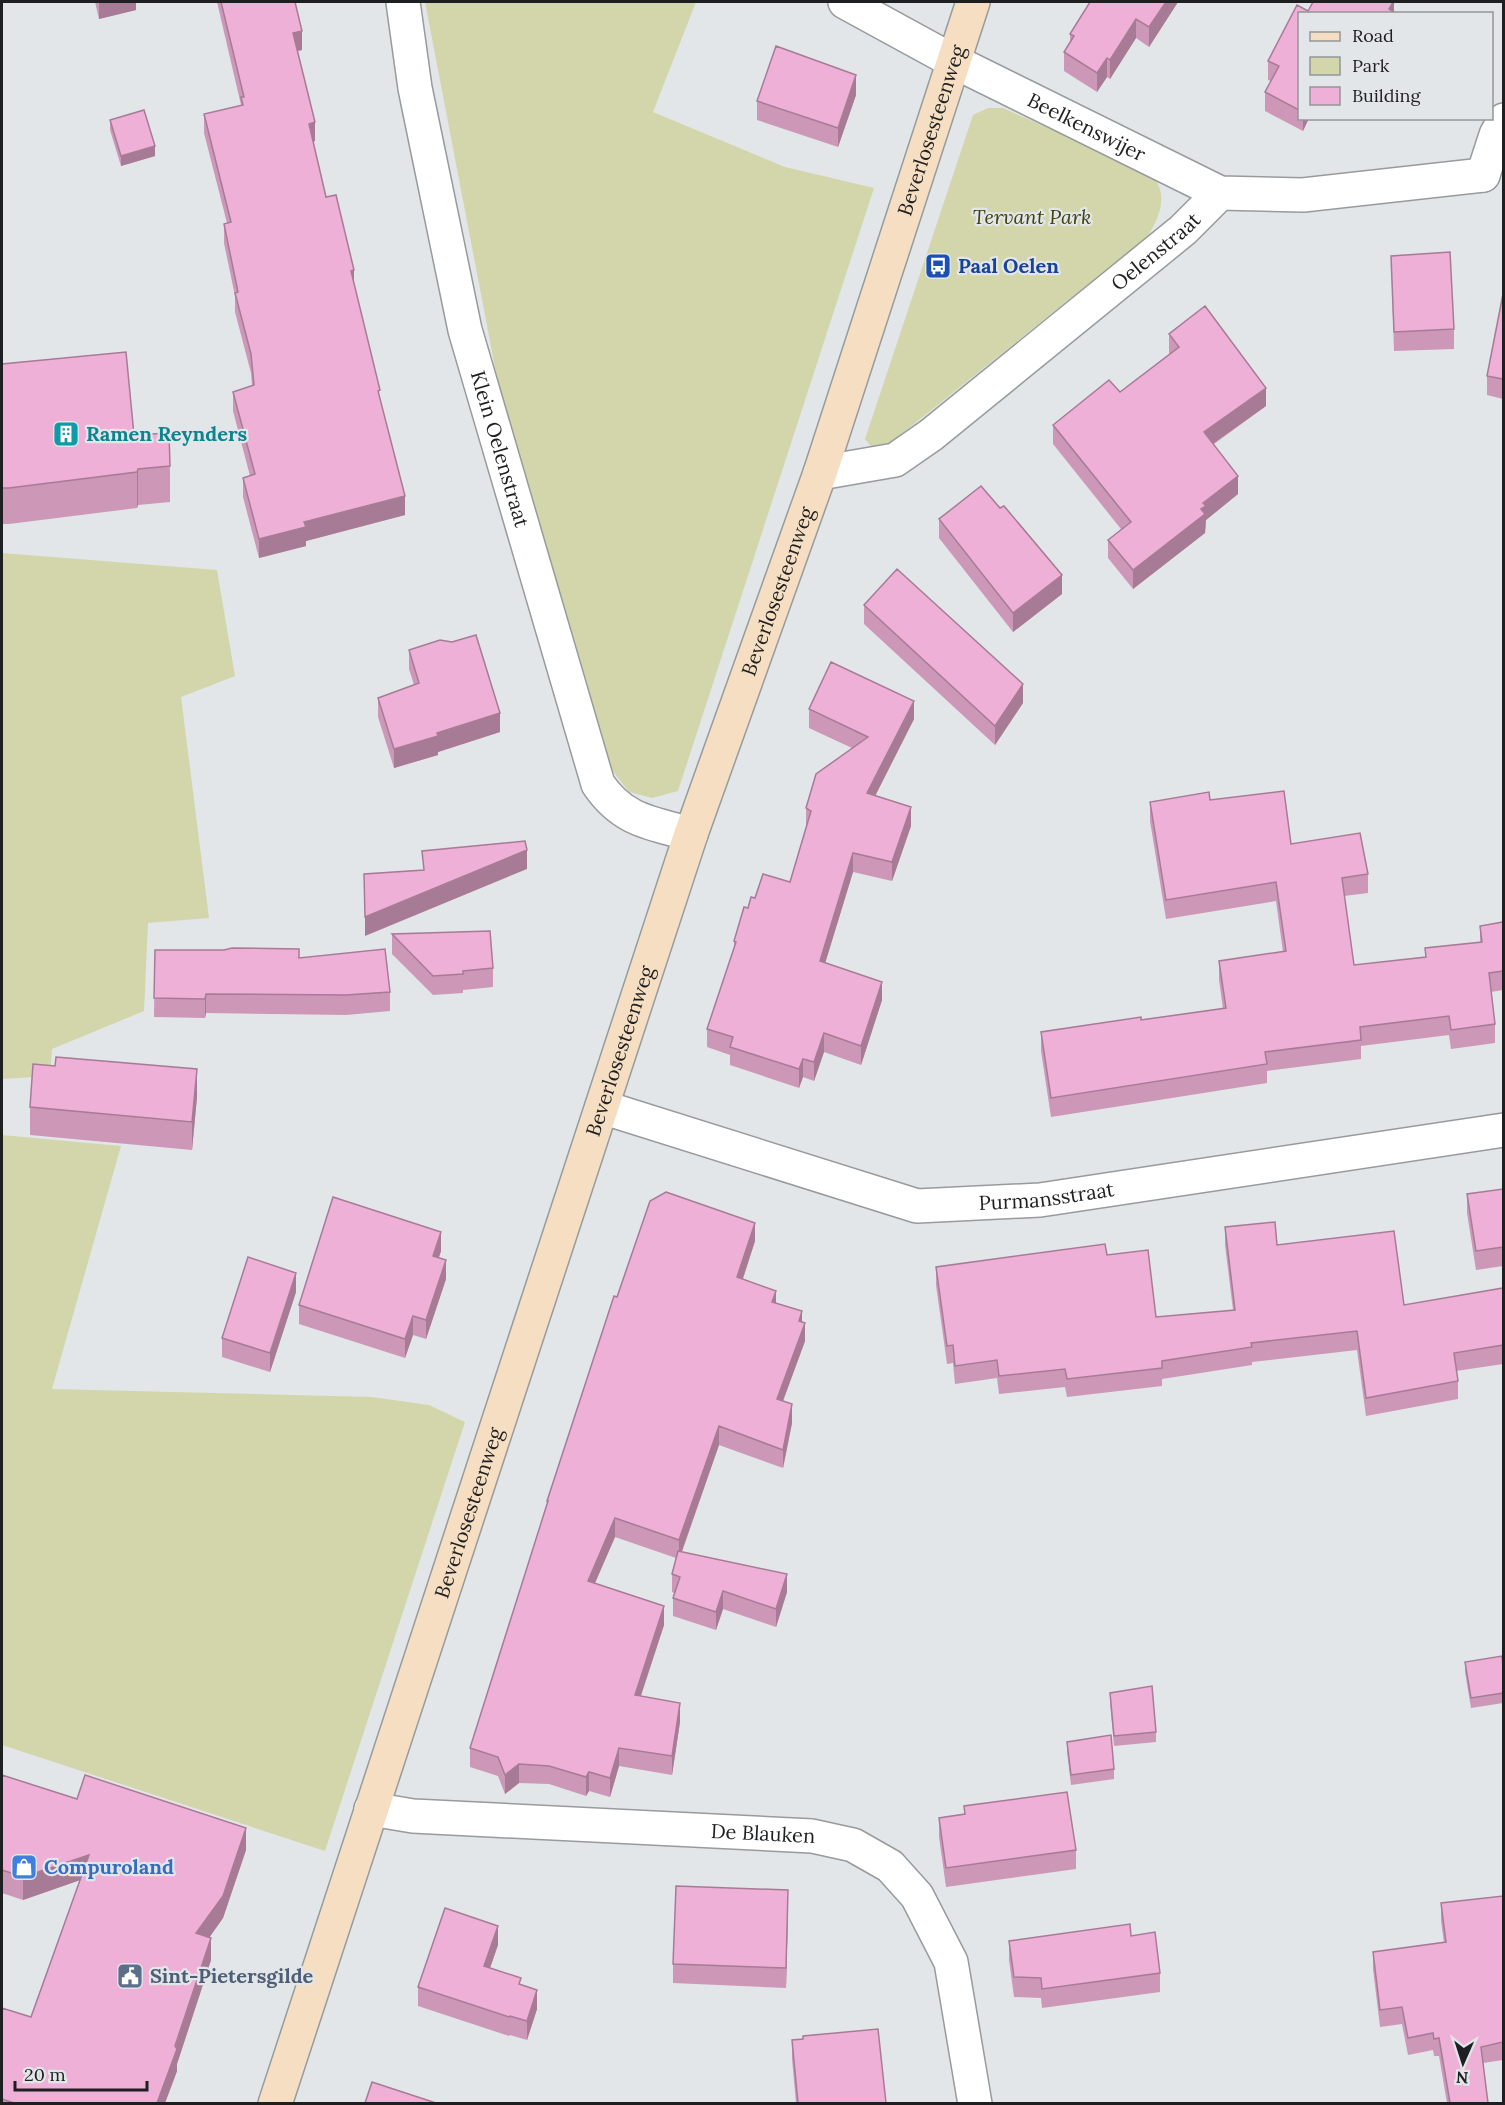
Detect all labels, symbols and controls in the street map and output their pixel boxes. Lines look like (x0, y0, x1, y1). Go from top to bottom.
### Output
legend (1298, 12, 1493, 120)
text: Road (1352, 24, 1394, 47)
street label: Beverlosesteenweg (891, 41, 970, 219)
text: Park (1352, 54, 1390, 77)
text: Building (1352, 84, 1422, 107)
street label: Beelkenswijer (1023, 87, 1150, 166)
park label: Tervant Park (973, 204, 1091, 229)
street label: Oelenstraat (1106, 207, 1206, 296)
bus stop icon: Paal Oelen (923, 251, 953, 281)
place label: Paal Oelen (958, 253, 1059, 278)
street label: Klein Oelenstraat (466, 368, 535, 530)
building icon: Ramen Reynders (51, 419, 81, 449)
place label: Ramen Reynders (86, 421, 247, 446)
street label: Beverlosesteenweg (735, 502, 819, 679)
street label: Beverlosesteenweg (580, 962, 659, 1139)
street label: Purmansstraat (978, 1176, 1116, 1215)
street label: Beverlosesteenweg (429, 1423, 508, 1601)
street label: De Blauken (710, 1818, 816, 1848)
shop icon: Compuroland (9, 1852, 39, 1882)
place label: Compuroland (44, 1854, 174, 1879)
public building icon: Sint-Pietersgilde (115, 1961, 145, 1991)
place label: Sint-Pietersgilde (150, 1963, 314, 1988)
north arrow (1433, 2033, 1493, 2093)
scale bar (15, 2054, 147, 2092)
text: 20 m (24, 2063, 66, 2086)
text: N (1456, 2068, 1469, 2088)

